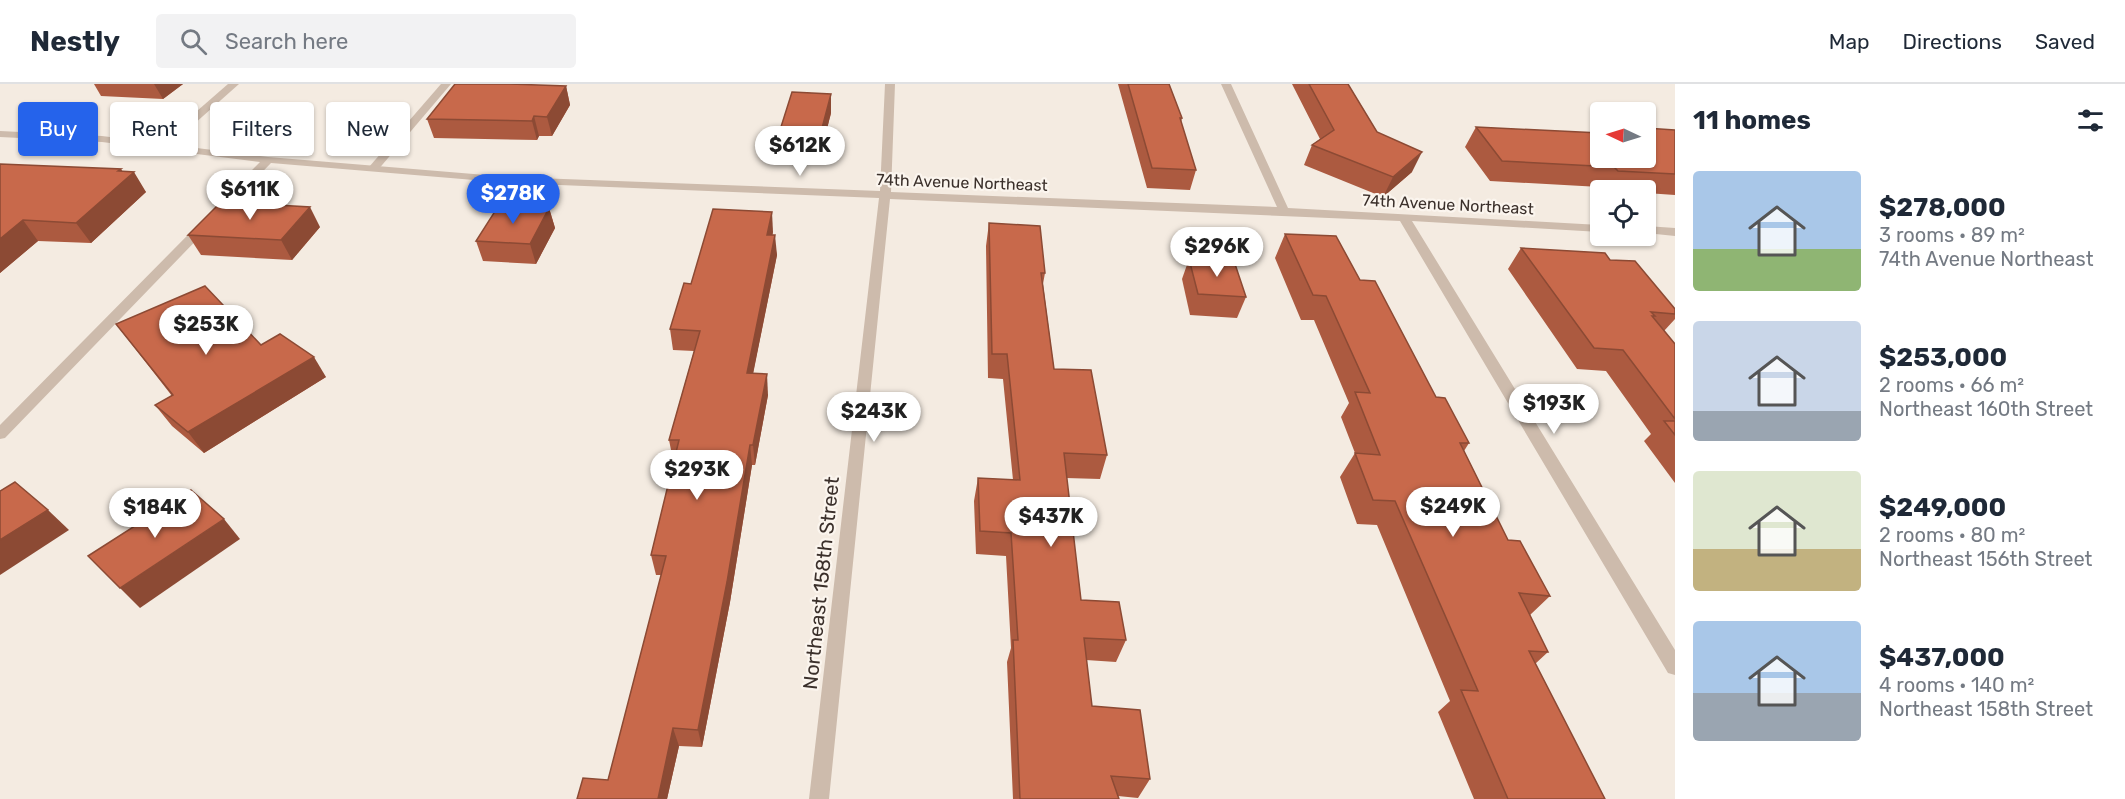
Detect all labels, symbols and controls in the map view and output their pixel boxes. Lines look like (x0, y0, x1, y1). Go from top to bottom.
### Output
search box (156, 14, 576, 68)
text: Nestly (30, 25, 120, 58)
icon: search (177, 25, 210, 58)
text: Search here (225, 28, 348, 55)
text: Map (1829, 29, 1870, 54)
text: Directions (1903, 29, 2002, 54)
text: Saved (2035, 29, 2095, 54)
chip: Buy (18, 102, 98, 156)
chip: Rent (110, 102, 198, 156)
chip: Filters (210, 102, 314, 156)
chip: New (326, 102, 410, 156)
north arrow (1590, 102, 1656, 168)
map controls (1590, 102, 1656, 246)
icon: filters (2074, 104, 2107, 137)
text: 11 homes (1693, 105, 1811, 136)
pin: $612K (758, 126, 842, 177)
text: $612K (769, 133, 831, 157)
pin: $611K (208, 170, 292, 221)
street label: 74th Avenue Northeast (876, 170, 1048, 195)
pin: $278K (471, 174, 555, 225)
text: $611K (220, 177, 280, 201)
button: locate (1590, 180, 1656, 246)
text: $278K (481, 181, 545, 205)
street label: 74th Avenue Northeast (1362, 191, 1534, 218)
text: $278,000 (1879, 192, 2006, 223)
icon: home (1741, 195, 1813, 267)
text: 3 rooms · 89 m² (1879, 223, 2025, 247)
pin: $296K (1175, 227, 1259, 278)
text: $296K (1184, 234, 1250, 258)
text: 74th Avenue Northeast (1879, 247, 2094, 271)
pin: $253K (164, 305, 248, 356)
text: $253K (173, 312, 239, 336)
text: $253,000 (1879, 342, 2007, 373)
icon: home (1741, 345, 1813, 417)
text: 2 rooms · 66 m² (1879, 373, 2024, 397)
pin: $193K (1512, 384, 1596, 435)
text: $193K (1523, 391, 1585, 415)
pin: $243K (832, 392, 916, 443)
text: Northeast 160th Street (1879, 397, 2093, 421)
text: $243K (841, 399, 907, 423)
pin: $293K (655, 450, 739, 501)
text: $293K (664, 457, 730, 481)
street label: Northeast 158th Street (798, 475, 844, 691)
pin: $249K (1411, 487, 1495, 538)
pin: $184K (113, 488, 197, 539)
text: $249,000 (1879, 492, 2006, 523)
text: $249K (1420, 494, 1486, 518)
text: $184K (123, 495, 187, 519)
icon: home (1741, 495, 1813, 567)
pin: $437K (1009, 497, 1093, 548)
text: $437K (1019, 504, 1083, 528)
text: 2 rooms · 80 m² (1879, 523, 2025, 547)
text: Northeast 156th Street (1879, 547, 2092, 571)
text: $437,000 (1879, 642, 2005, 673)
icon: home (1741, 645, 1813, 717)
text: 4 rooms · 140 m² (1879, 673, 2034, 697)
text: Northeast 158th Street (1879, 697, 2093, 721)

